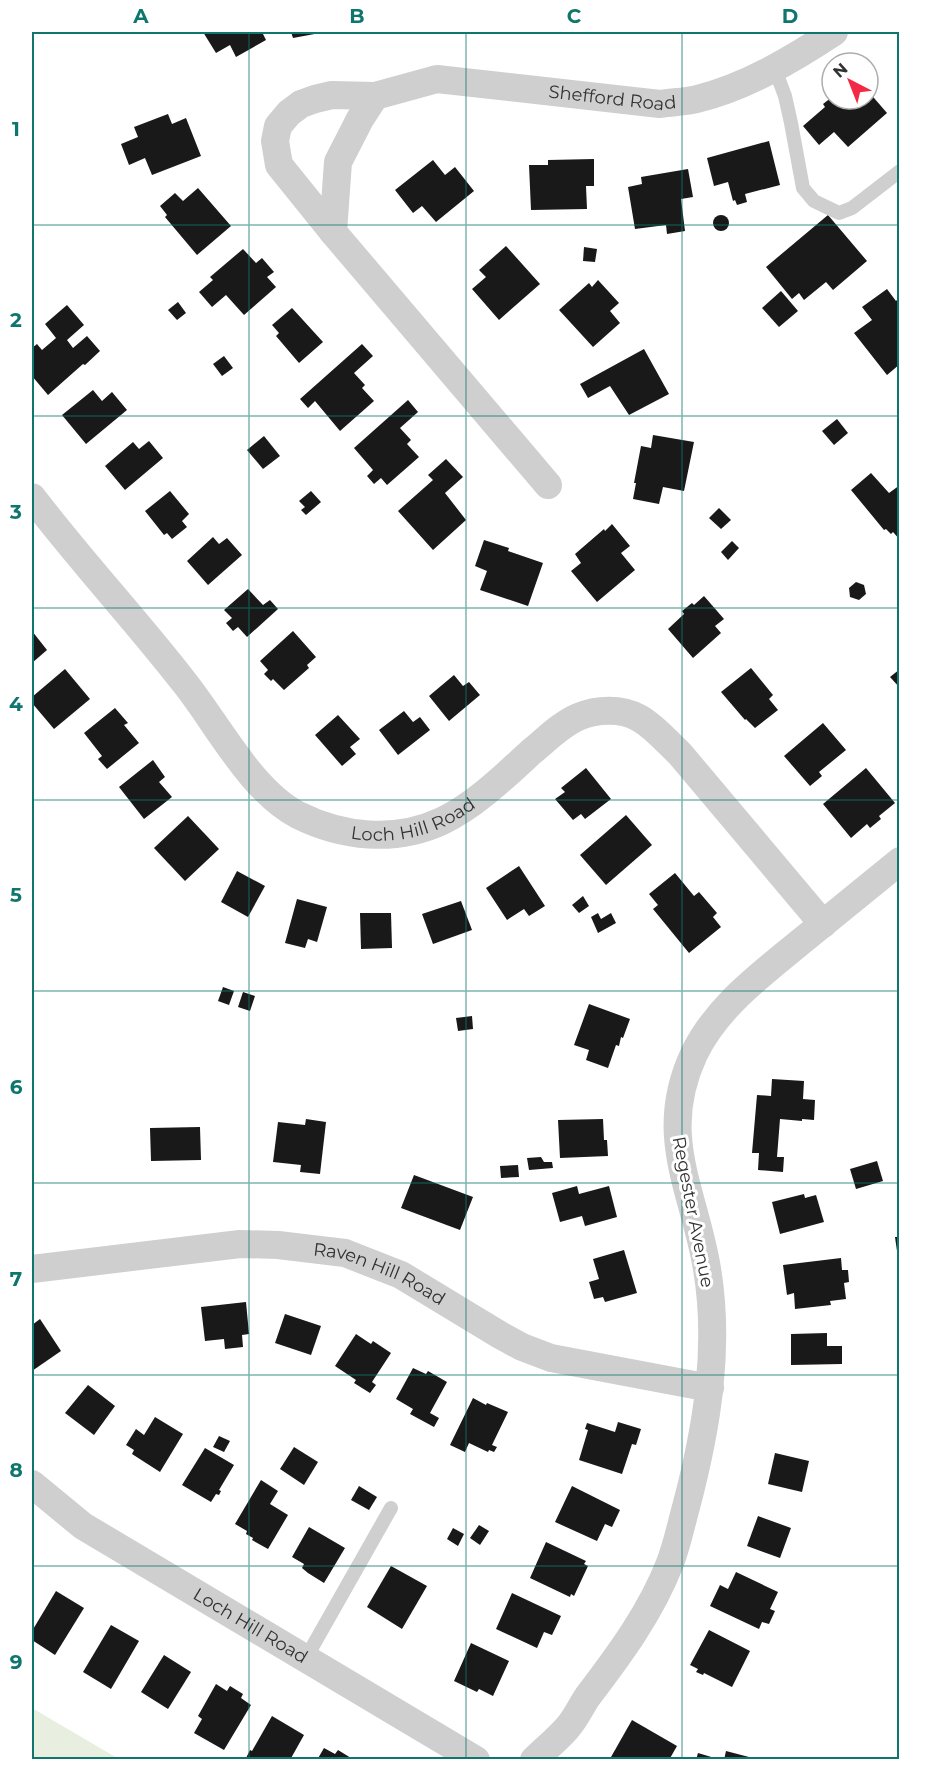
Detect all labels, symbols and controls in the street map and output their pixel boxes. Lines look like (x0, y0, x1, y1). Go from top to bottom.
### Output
text: A (132, 4, 149, 28)
text: B (349, 4, 365, 28)
text: C (567, 4, 582, 28)
text: D (782, 4, 798, 28)
north arrow (820, 51, 880, 111)
text: N (829, 59, 851, 82)
street label: Shefford Road (547, 81, 677, 115)
text: 1 (12, 117, 20, 141)
text: 2 (10, 308, 22, 332)
text: 3 (9, 500, 22, 524)
text: 4 (9, 692, 23, 716)
street label: Loch Hill Road (350, 793, 480, 846)
text: 5 (10, 883, 22, 907)
text: 6 (10, 1075, 23, 1099)
street label: Regester Avenue (668, 1135, 718, 1290)
street label: Raven Hill Road (312, 1238, 449, 1310)
text: 7 (10, 1267, 22, 1291)
text: 8 (9, 1458, 23, 1482)
street label: Loch Hill Road (189, 1583, 312, 1668)
text: 9 (10, 1650, 22, 1674)

